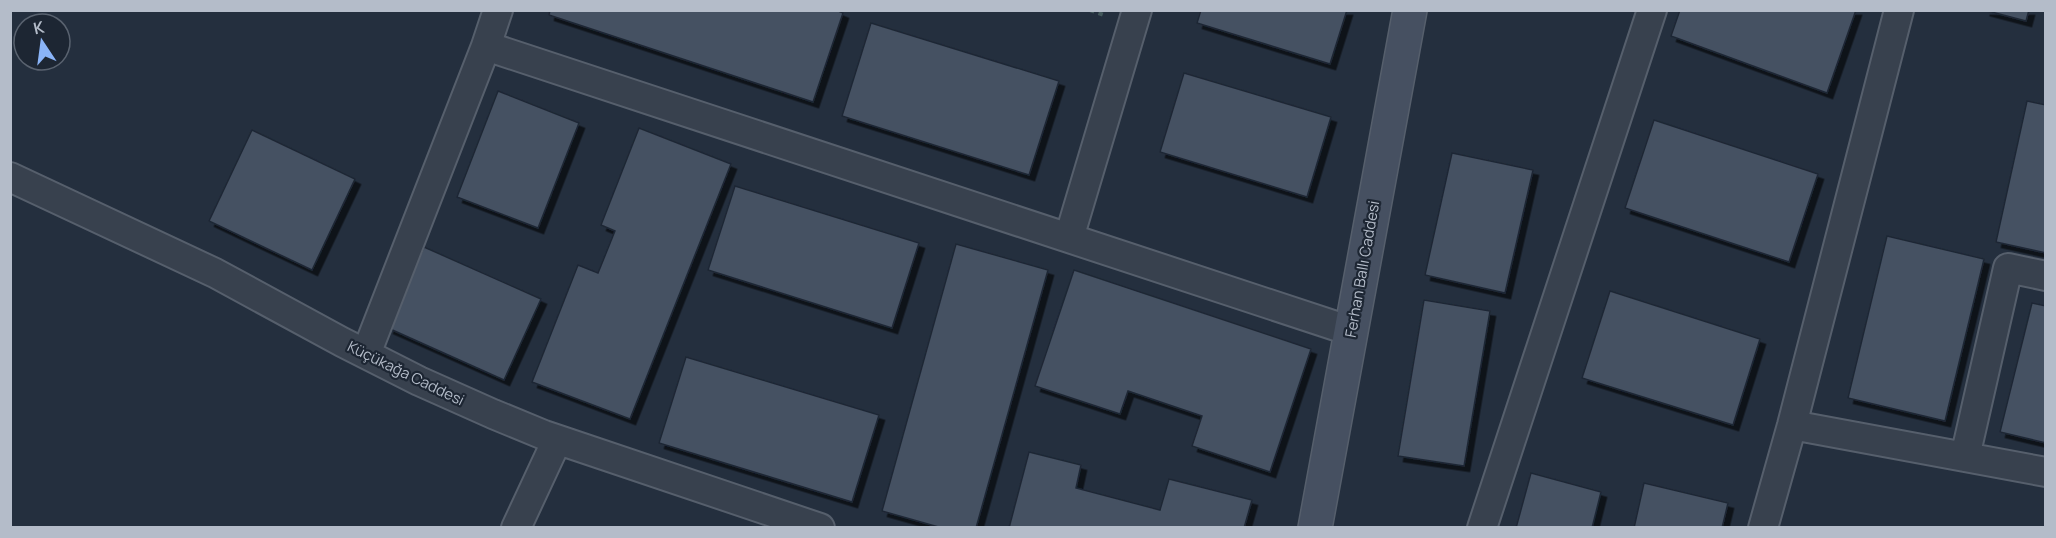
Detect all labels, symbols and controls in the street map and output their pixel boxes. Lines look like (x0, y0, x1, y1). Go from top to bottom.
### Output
north arrow (12, 12, 72, 72)
text: K (31, 15, 47, 39)
street label: Ferhan Ballı Caddesi (1340, 199, 1384, 339)
street label: Küçükağa Caddesi (344, 336, 468, 410)

